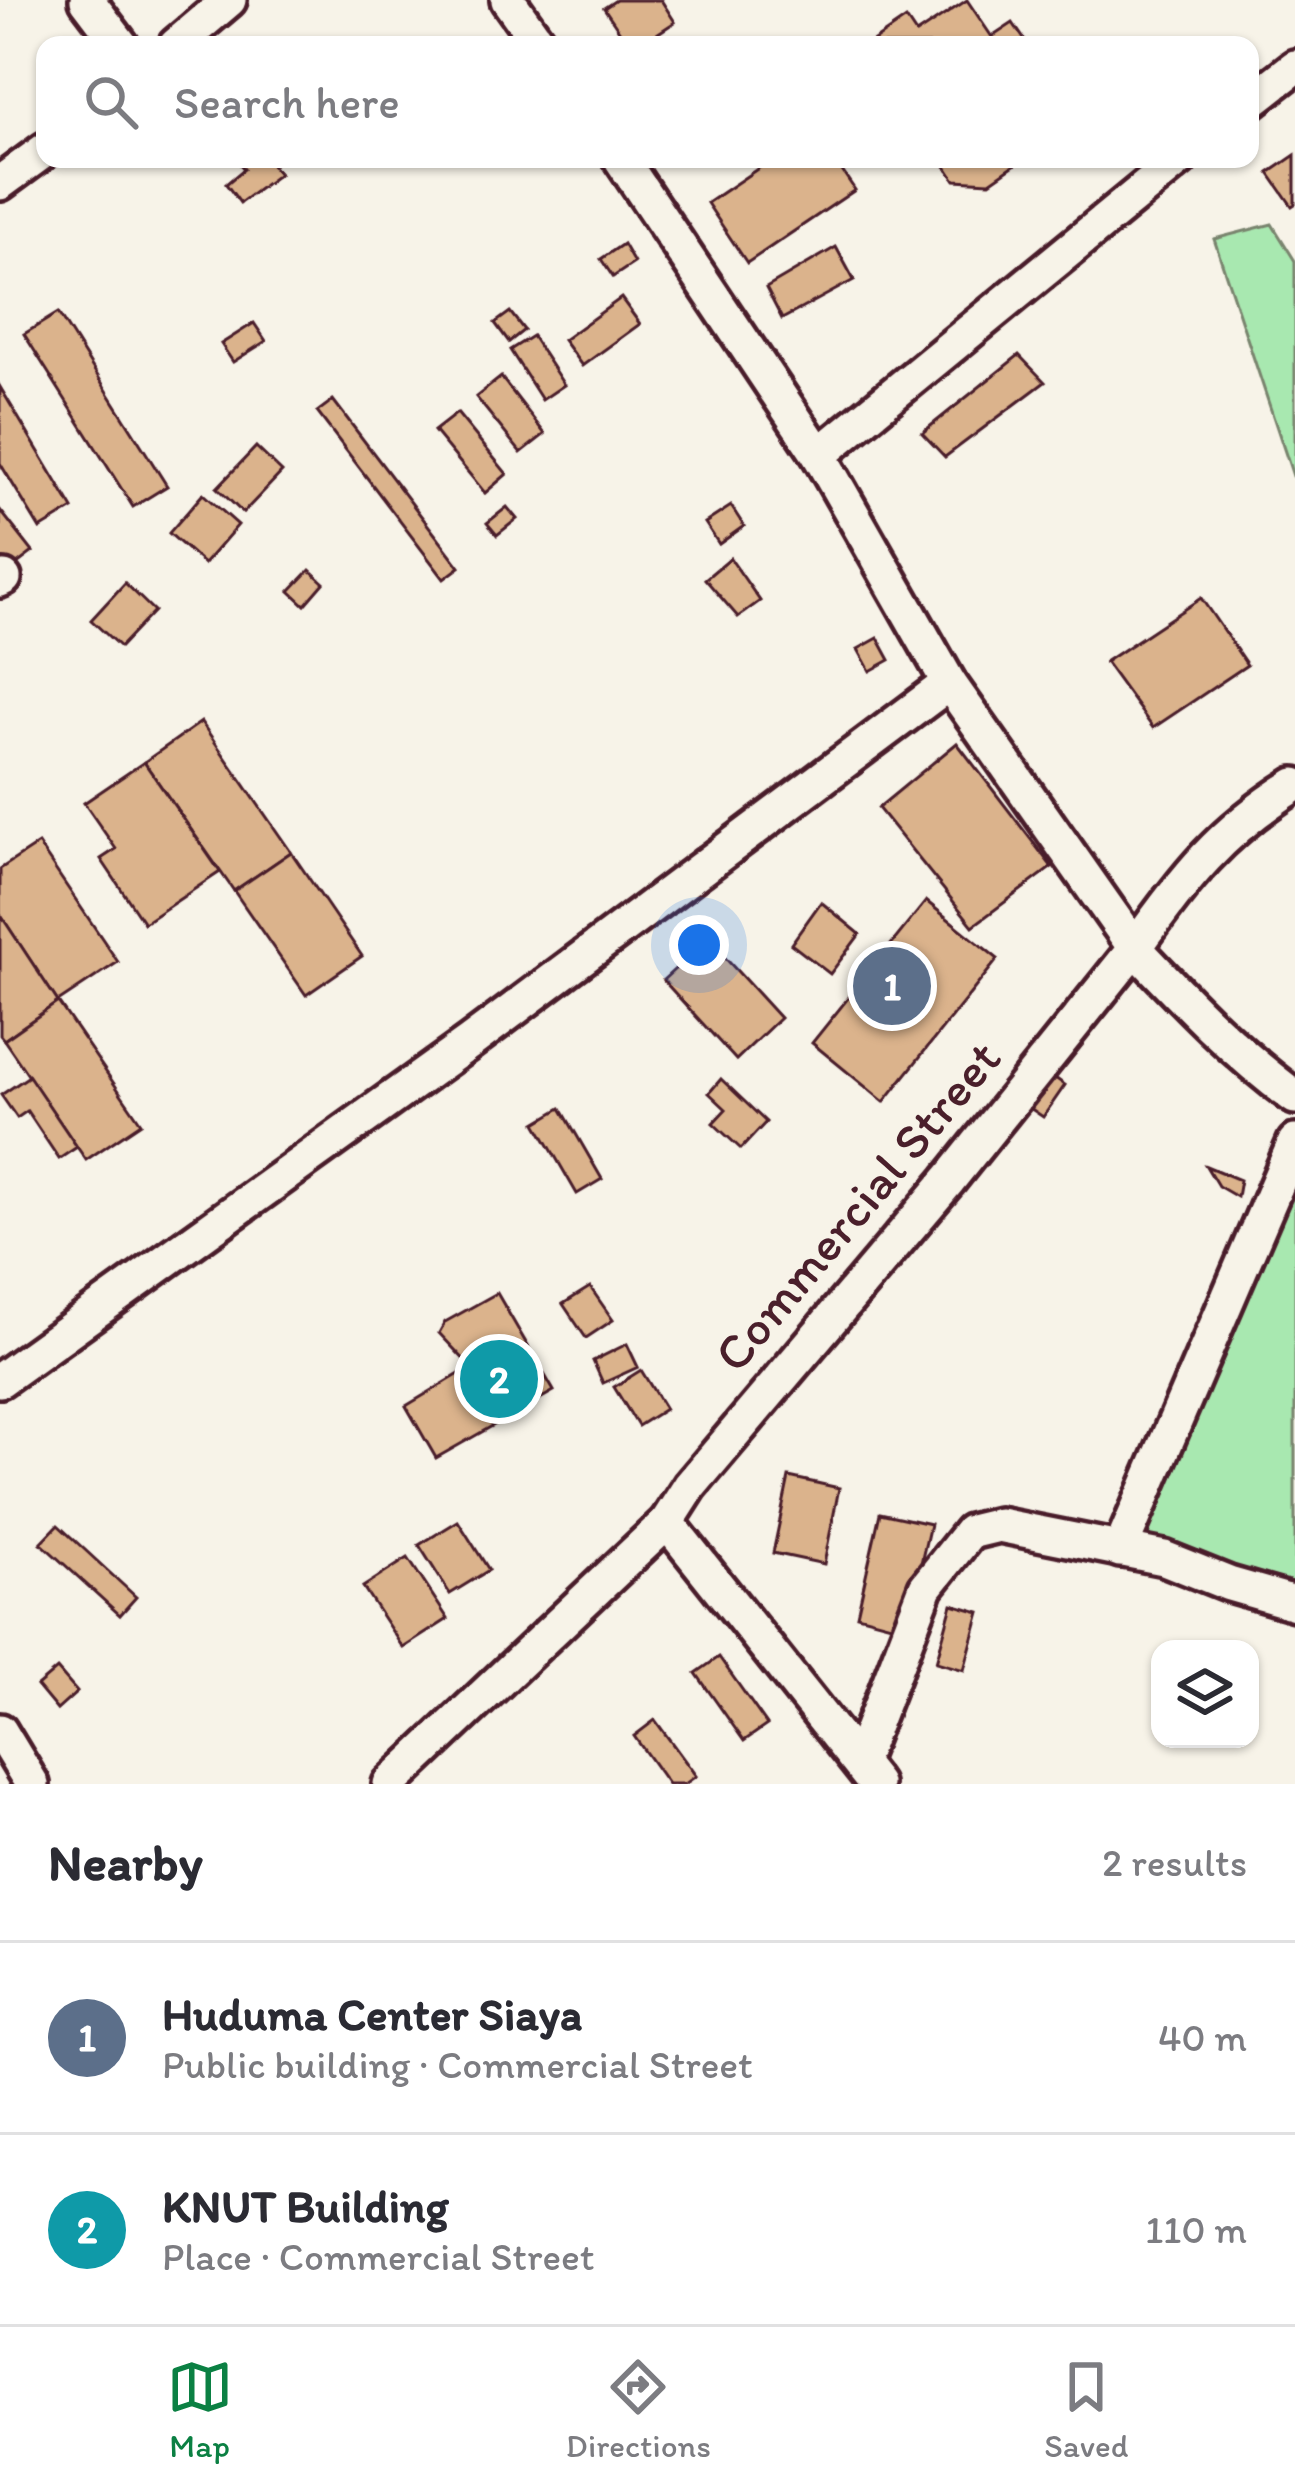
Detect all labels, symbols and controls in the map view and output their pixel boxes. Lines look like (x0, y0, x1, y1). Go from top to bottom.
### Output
search box (36, 36, 1259, 168)
icon: search (78, 69, 144, 135)
text: Search here (174, 75, 400, 129)
your location (669, 915, 729, 975)
pin: 1 (853, 941, 931, 1031)
street label: Commercial Street (701, 1028, 1013, 1384)
pin: 2 (460, 1334, 538, 1424)
map controls (1151, 1640, 1259, 1748)
button: layers (1151, 1640, 1259, 1748)
text: Nearby (48, 1832, 203, 1893)
text: 2 results (1102, 1839, 1247, 1886)
text: Huduma Center Siaya (162, 1987, 582, 2041)
text: 1 (78, 2014, 96, 2061)
text: 40 m (1158, 2014, 1247, 2061)
text: Public building · Commercial Street (162, 2041, 753, 2088)
text: KNUT Building (162, 2179, 449, 2233)
text: 2 (77, 2206, 97, 2253)
text: 110 m (1145, 2206, 1247, 2253)
text: Place · Commercial Street (162, 2233, 594, 2280)
tab: Map (167, 2354, 233, 2465)
tab: Directions (566, 2354, 711, 2465)
tab: Saved (1044, 2354, 1128, 2465)

